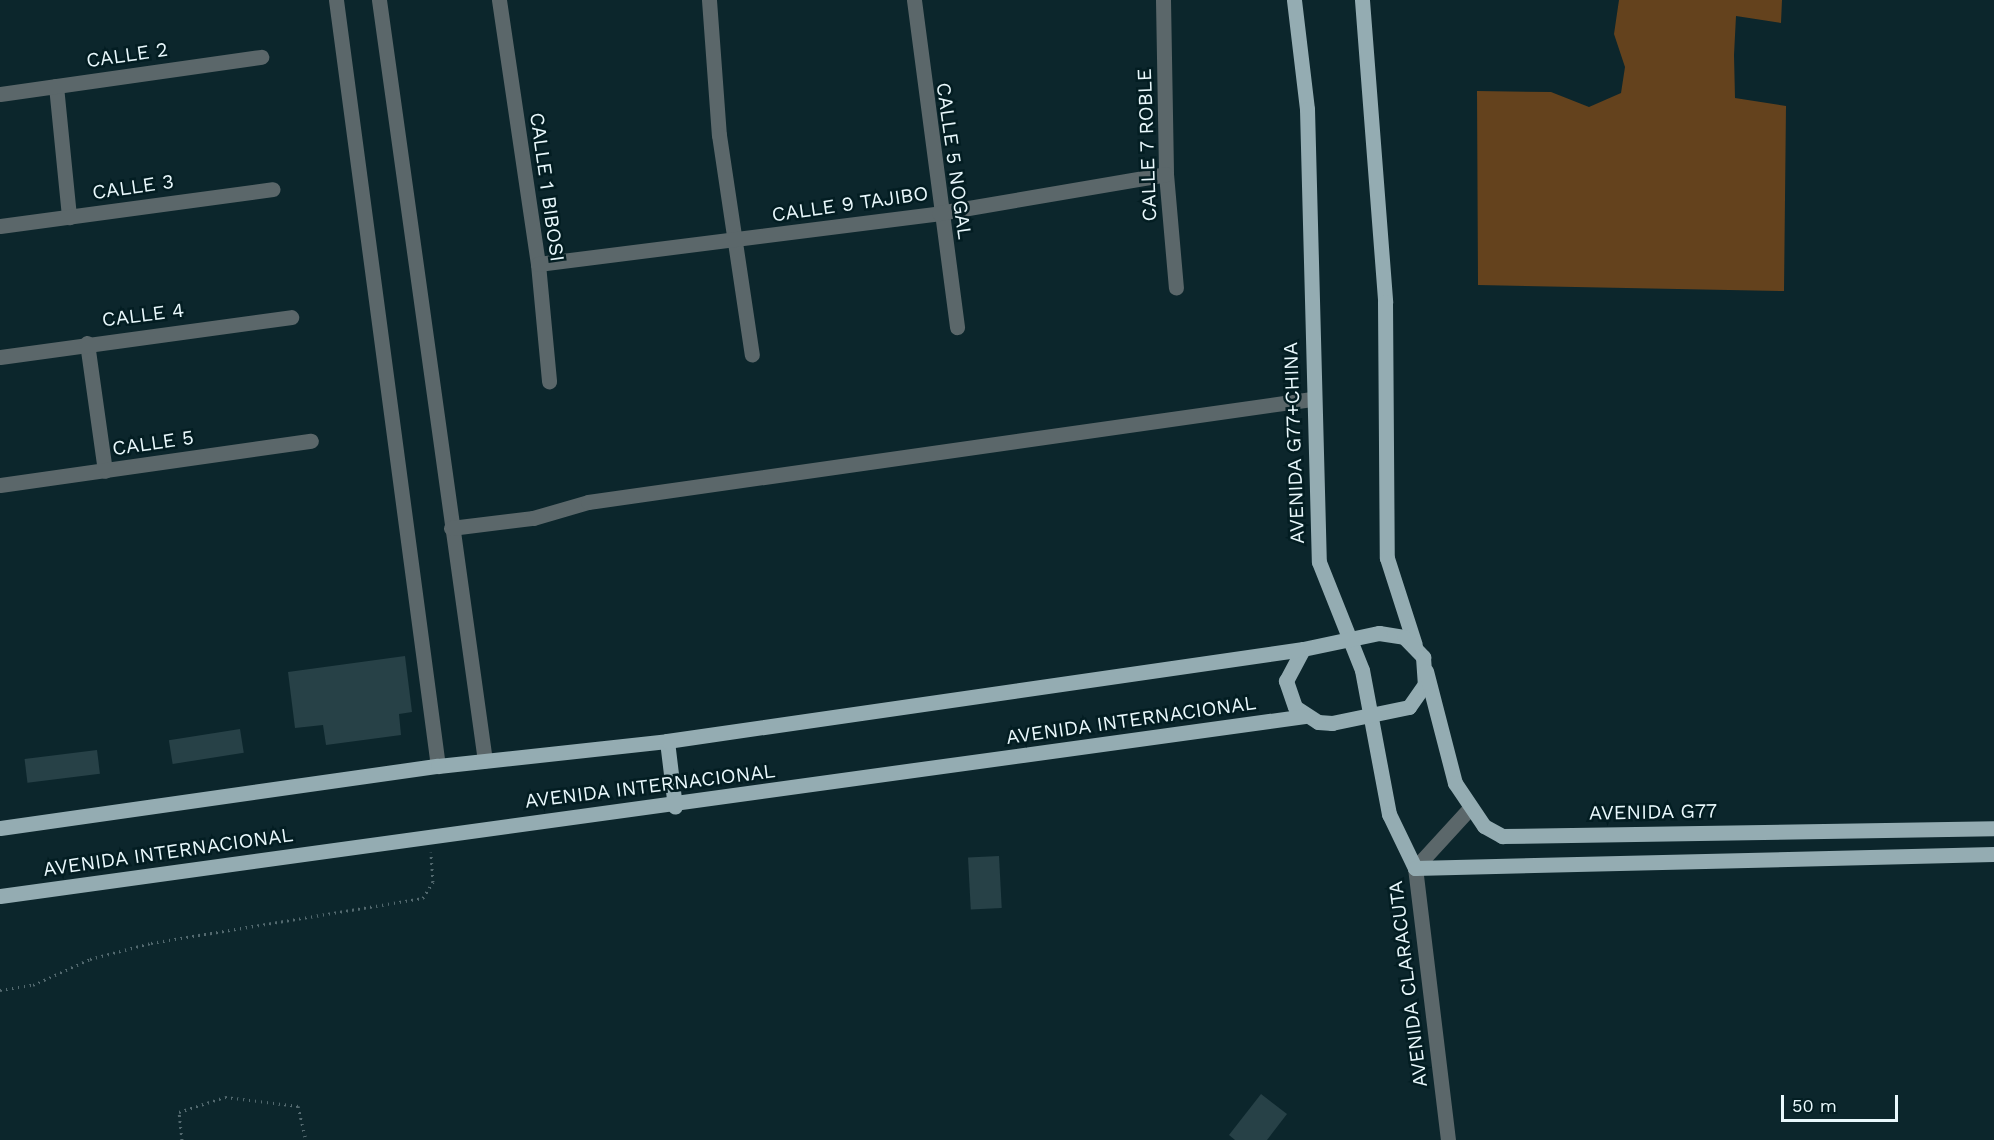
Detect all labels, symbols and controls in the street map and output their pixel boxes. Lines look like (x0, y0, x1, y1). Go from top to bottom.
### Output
street label: CALLE 2 (85, 37, 169, 73)
street label: CALLE 7 ROBLE (1132, 67, 1162, 223)
street label: CALLE 5 NOGAL (931, 81, 977, 241)
street label: CALLE 1 BIBOSI (525, 111, 569, 263)
street label: CALLE 3 (91, 169, 175, 205)
street label: CALLE 9 TAJIBO (770, 181, 930, 227)
street label: CALLE 4 (101, 298, 185, 332)
street label: AVENIDA G77+CHINA (1278, 341, 1310, 545)
street label: CALLE 5 (111, 425, 195, 461)
street label: AVENIDA INTERNACIONAL (1004, 691, 1258, 749)
street label: AVENIDA INTERNACIONAL (523, 759, 777, 813)
street label: AVENIDA G77 (1588, 799, 1718, 825)
street label: AVENIDA INTERNACIONAL (41, 823, 295, 881)
street label: AVENIDA CLARACUTA (1383, 879, 1433, 1089)
scale bar (1784, 1083, 1901, 1121)
text: 50 m (1792, 1095, 1837, 1116)

